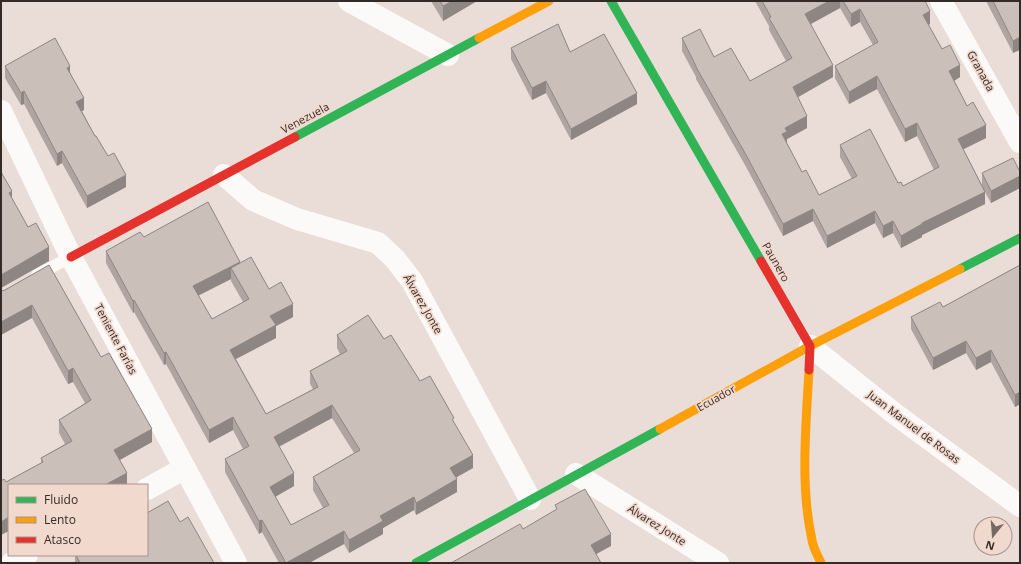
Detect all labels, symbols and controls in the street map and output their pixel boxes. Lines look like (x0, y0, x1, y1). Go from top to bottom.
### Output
street label: Granada (964, 48, 999, 94)
street label: Venezuela (278, 99, 332, 137)
street label: Paunero (759, 239, 794, 285)
street label: Álvarez Jonte (400, 271, 447, 336)
street label: Teniente Farías (91, 301, 141, 377)
street label: Ecuador (694, 381, 738, 414)
street label: Juan Manuel de Rosas (864, 386, 964, 466)
legend (8, 484, 148, 556)
text: Fluido (44, 491, 78, 508)
street label: Álvarez Jonte (625, 501, 689, 549)
text: Lento (44, 511, 76, 528)
north arrow (973, 516, 1013, 556)
text: Atasco (44, 531, 81, 548)
text: N (983, 538, 996, 555)

